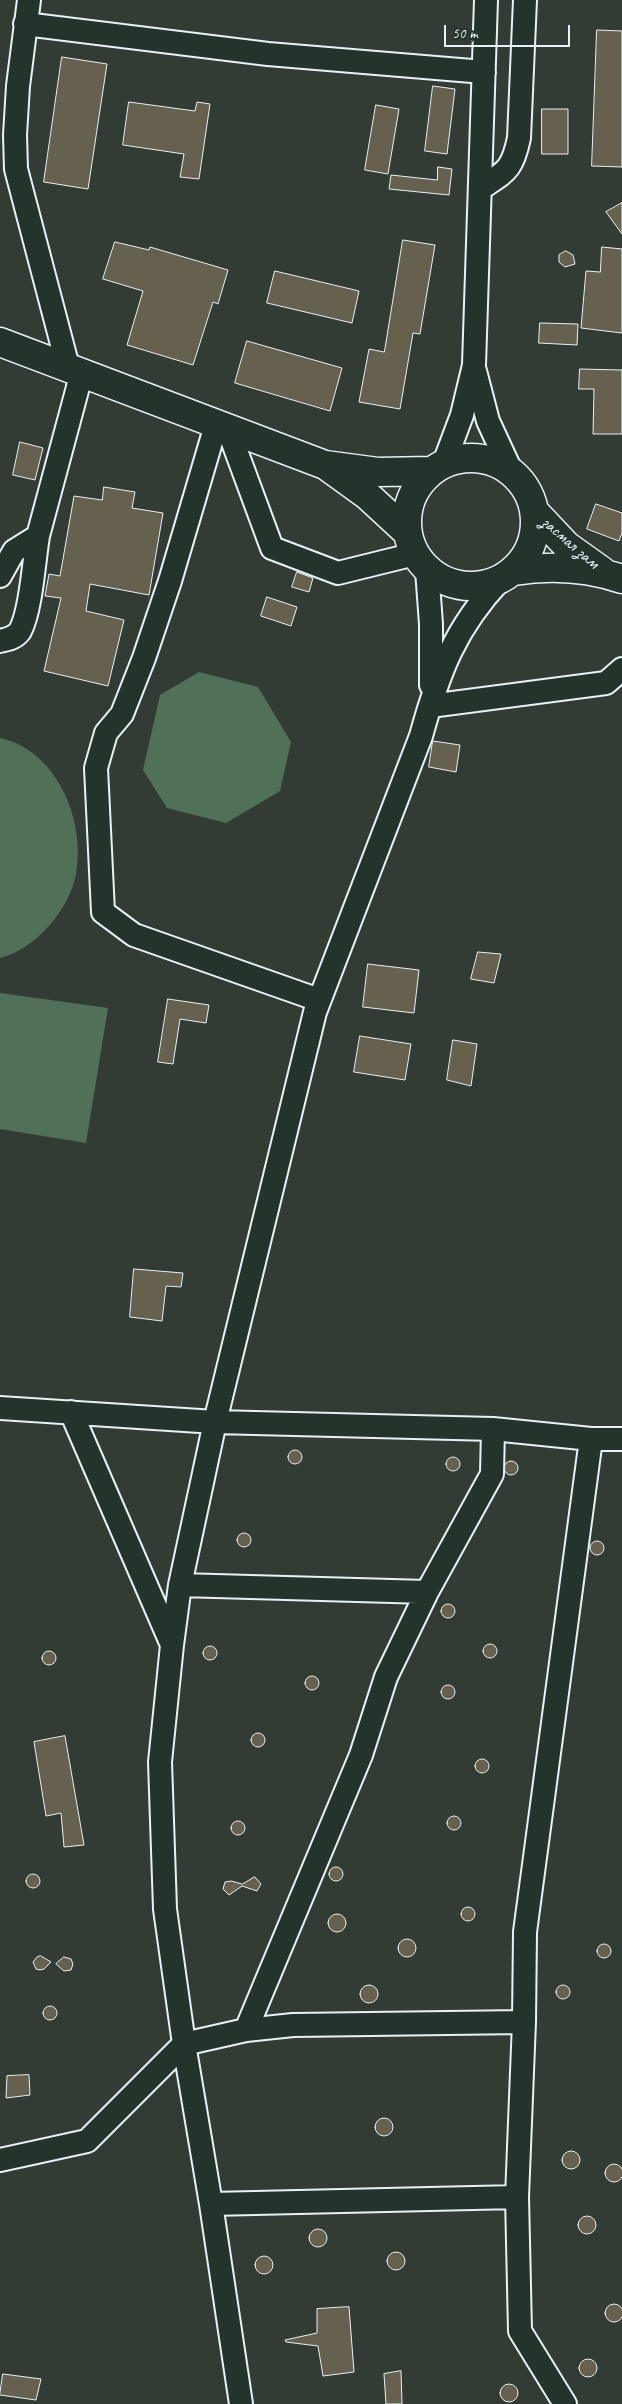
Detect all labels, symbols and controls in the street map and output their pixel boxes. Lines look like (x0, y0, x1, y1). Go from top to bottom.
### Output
scale bar (447, 15, 573, 47)
text: 50 m (452, 24, 478, 43)
street label: засмал зам (537, 512, 603, 574)

